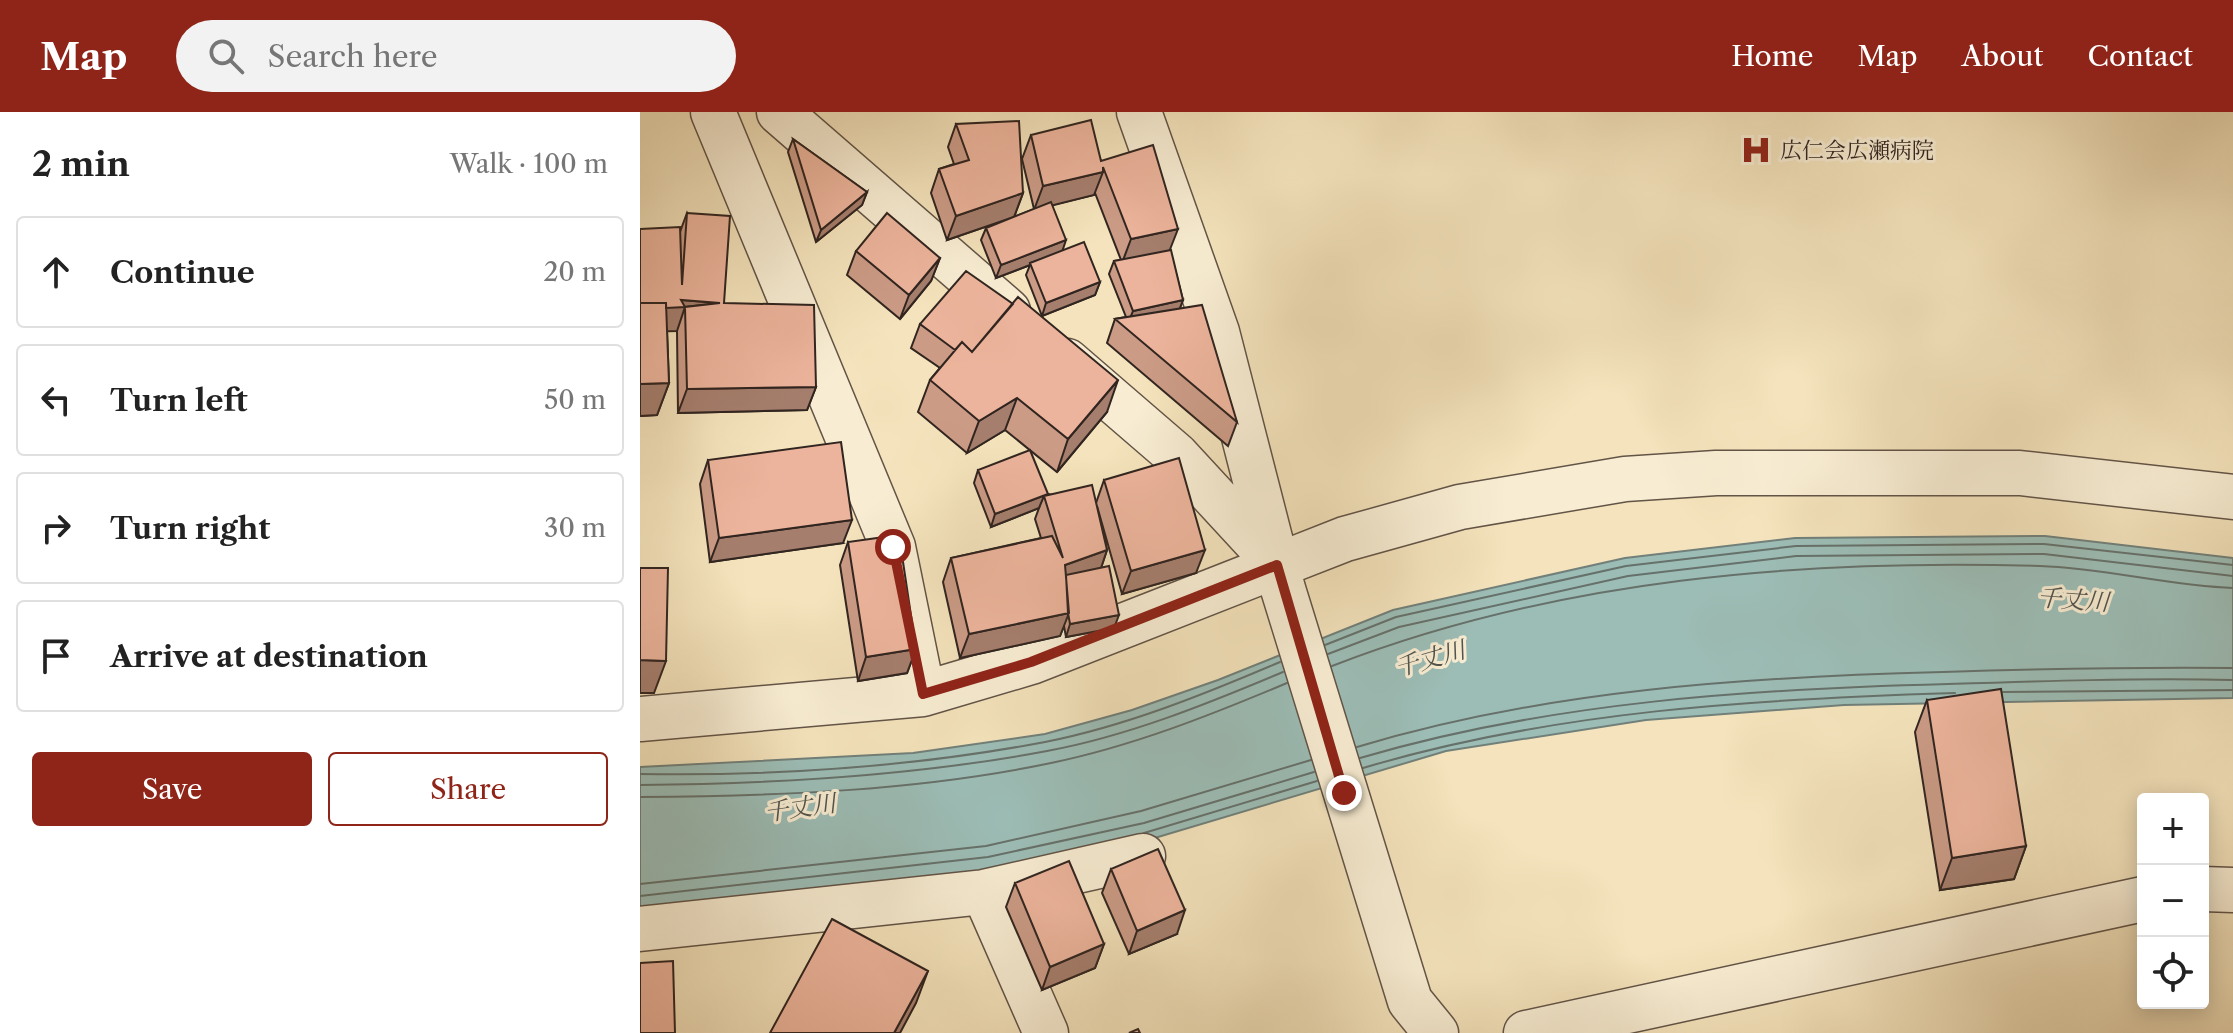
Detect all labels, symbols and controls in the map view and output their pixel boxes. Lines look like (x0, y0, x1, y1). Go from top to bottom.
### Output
search box (176, 20, 736, 92)
text: Map (40, 33, 128, 80)
icon: search (204, 34, 248, 78)
text: Search here (268, 38, 438, 75)
text: Home (1731, 39, 1813, 73)
text: Map (1857, 39, 1917, 73)
text: About (1961, 39, 2043, 73)
text: Contact (2087, 39, 2193, 73)
hospital icon: 広仁会広瀬病院 (1739, 133, 1773, 167)
place label: 広仁会広瀬病院 (1780, 137, 1934, 164)
text: 2 min (32, 143, 130, 185)
text: Walk · 100 m (450, 148, 608, 180)
icon: ahead (34, 250, 78, 294)
text: Continue (110, 254, 255, 291)
text: 20 m (543, 256, 606, 288)
icon: left (34, 378, 78, 422)
text: Turn left (110, 382, 247, 419)
text: 50 m (544, 384, 606, 416)
icon: right (34, 506, 78, 550)
text: Turn right (110, 510, 270, 547)
text: 30 m (544, 512, 606, 544)
route start (875, 529, 911, 565)
water label: 千丈川 (2036, 583, 2113, 617)
icon: arrive (34, 634, 78, 678)
water label: 千丈川 (1391, 634, 1471, 682)
text: Arrive at destination (110, 638, 428, 675)
button: Save (32, 752, 312, 826)
button: Share (328, 752, 608, 826)
route end (1326, 775, 1362, 811)
water label: 千丈川 (762, 788, 841, 827)
map controls (2137, 793, 2209, 1009)
button: + (2137, 793, 2209, 865)
button: − (2137, 865, 2209, 937)
button: locate (2137, 937, 2209, 1009)

